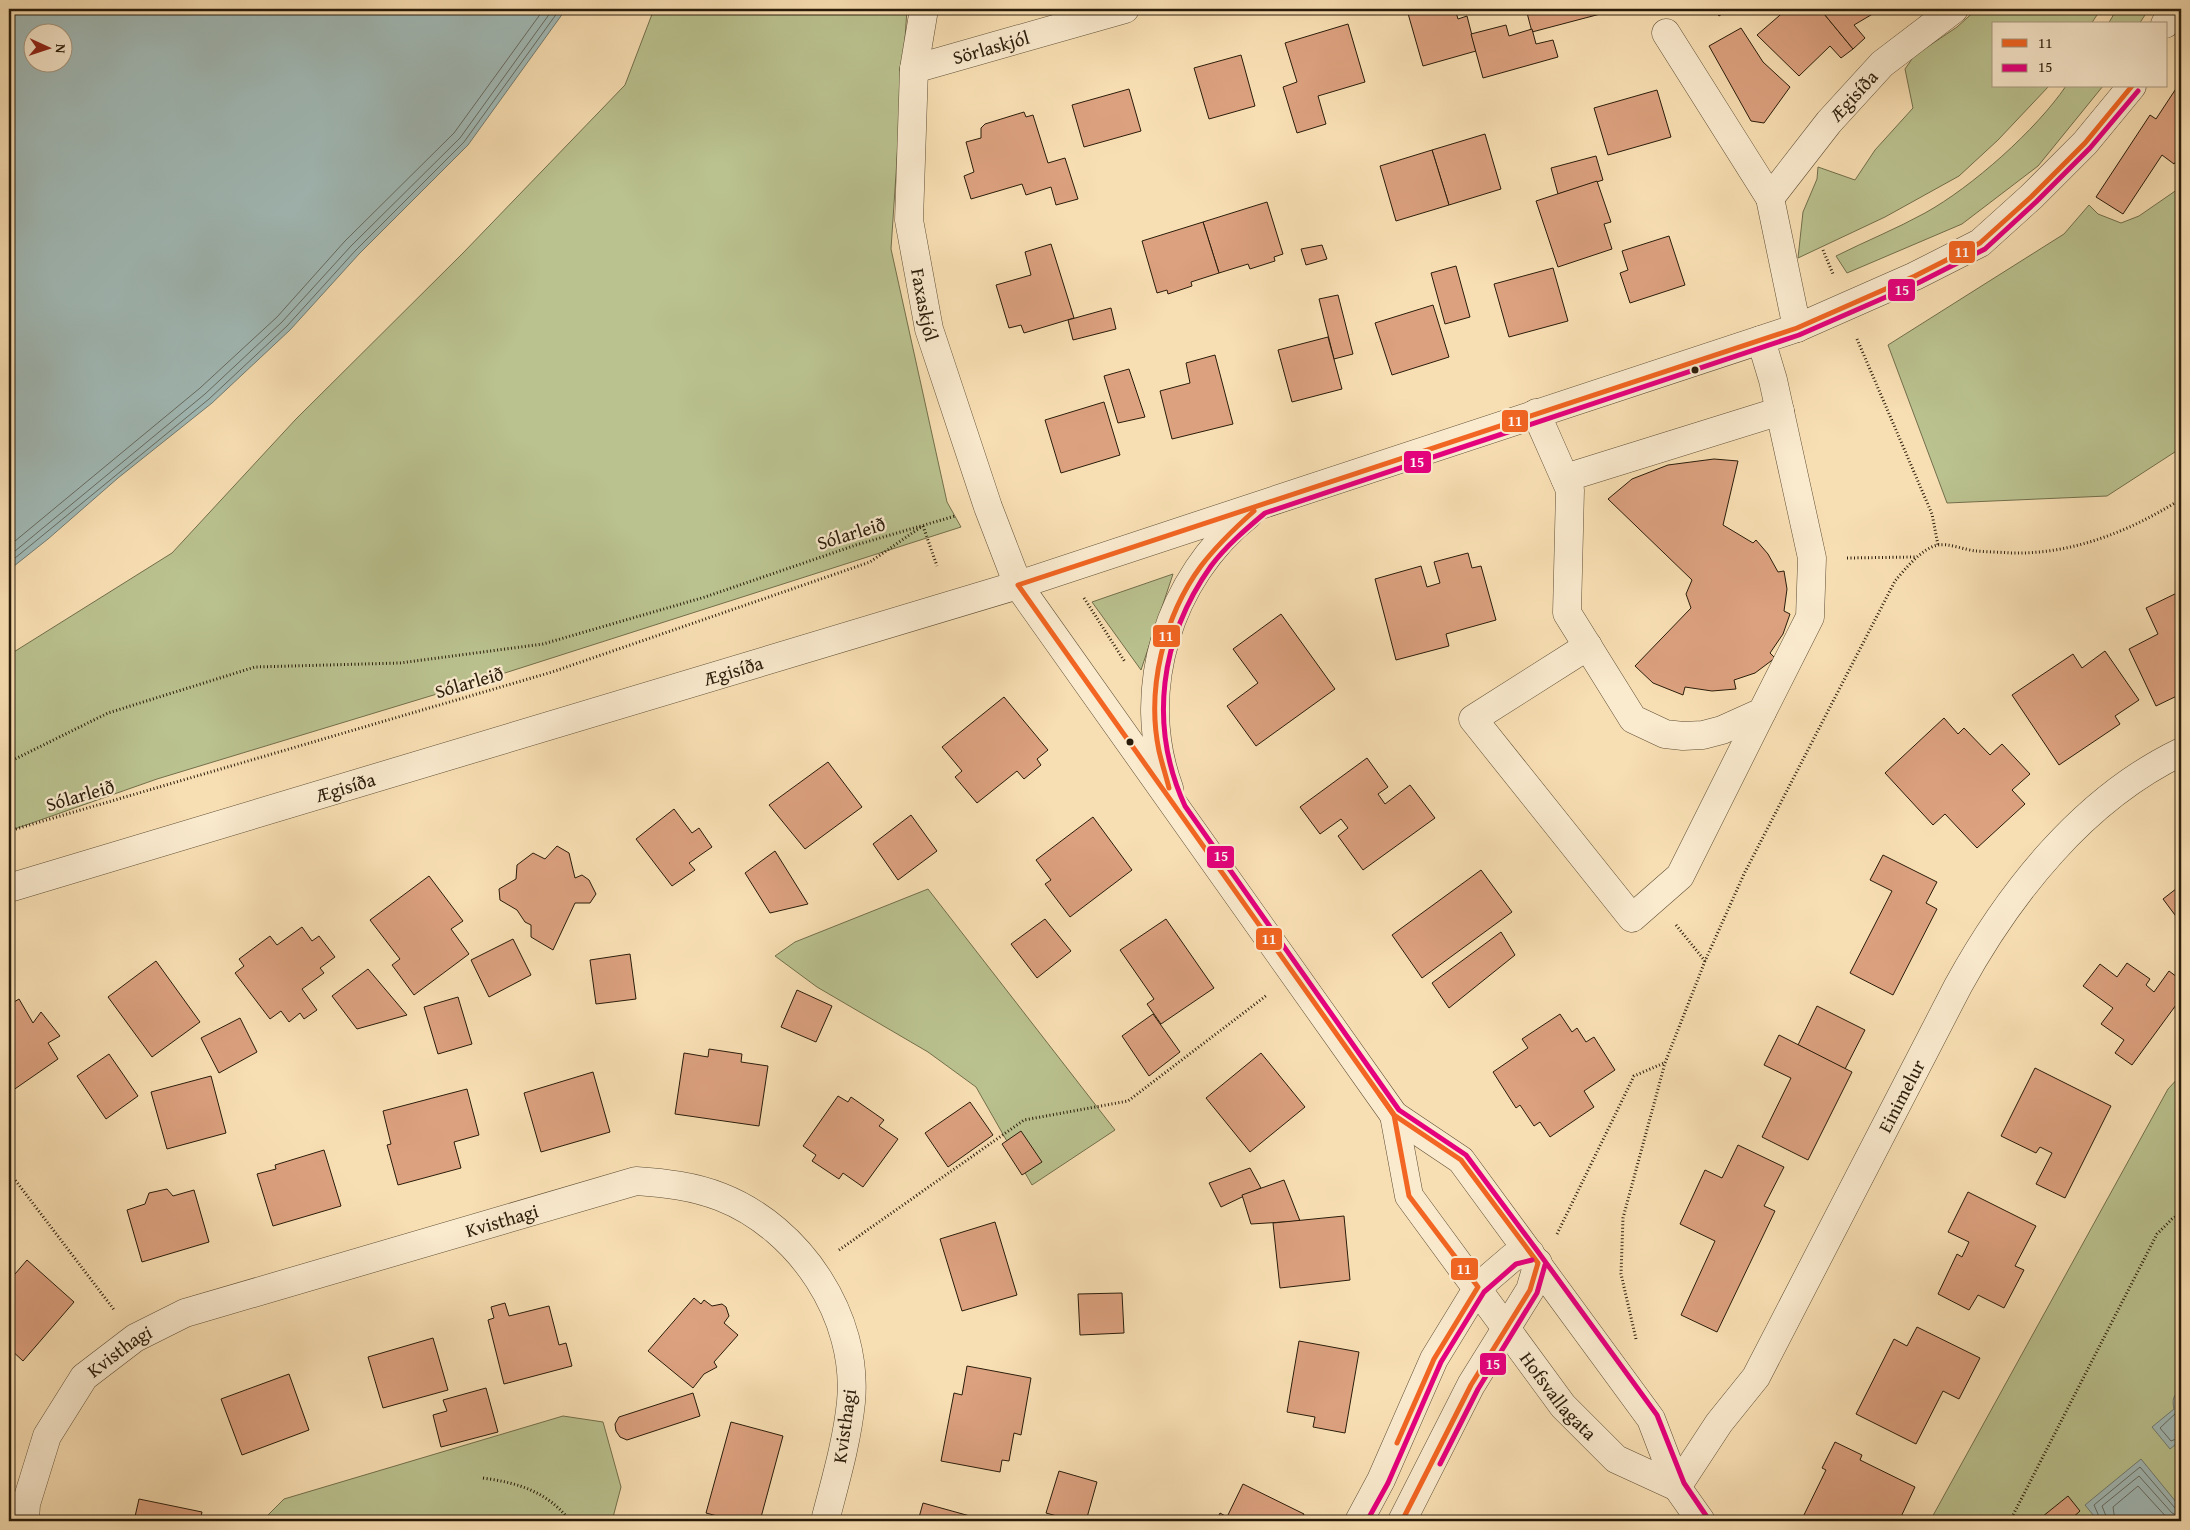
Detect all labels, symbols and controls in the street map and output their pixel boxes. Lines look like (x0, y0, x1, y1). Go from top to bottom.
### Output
north arrow (22, 22, 72, 72)
legend (1992, 22, 2168, 88)
street label: Sörlaskjól (949, 23, 1033, 71)
text: 11 (2038, 32, 2052, 53)
text: N (51, 43, 71, 55)
text: 15 (2038, 56, 2052, 77)
street label: Ægisíða (1822, 64, 1884, 128)
line badge: 11 (1948, 240, 1976, 264)
text: 11 (1955, 242, 1969, 262)
street label: Faxaskjól (904, 266, 946, 345)
line badge: 15 (1887, 278, 1916, 302)
text: 15 (1895, 280, 1909, 300)
unlabelled marker (1690, 365, 1700, 375)
line badge: 11 (1501, 409, 1529, 433)
text: 11 (1508, 411, 1522, 431)
line badge: 15 (1403, 450, 1432, 474)
text: 15 (1410, 452, 1424, 472)
street label: Sólarleið (813, 509, 889, 557)
line badge: 11 (1152, 624, 1181, 648)
text: 11 (1159, 626, 1173, 646)
street label: Ægisíða (700, 648, 766, 693)
street label: Sólarleið (431, 659, 507, 705)
unlabelled marker (1125, 737, 1135, 747)
street label: Ægisíða (312, 765, 379, 809)
street label: Sólarleið (42, 772, 118, 818)
line badge: 15 (1206, 845, 1235, 869)
text: 15 (1214, 846, 1228, 866)
line badge: 11 (1255, 927, 1283, 951)
text: 11 (1262, 929, 1276, 949)
street label: Einimelur (1871, 1054, 1932, 1137)
street label: Kvisthagi (462, 1196, 542, 1244)
line badge: 11 (1450, 1257, 1479, 1281)
text: 11 (1457, 1259, 1471, 1279)
street label: Kvisthagi (81, 1318, 157, 1384)
street label: Hofsvallagata (1513, 1346, 1603, 1446)
line badge: 15 (1479, 1352, 1507, 1376)
text: 15 (1486, 1354, 1500, 1374)
street label: Kvisthagi (825, 1387, 863, 1465)

